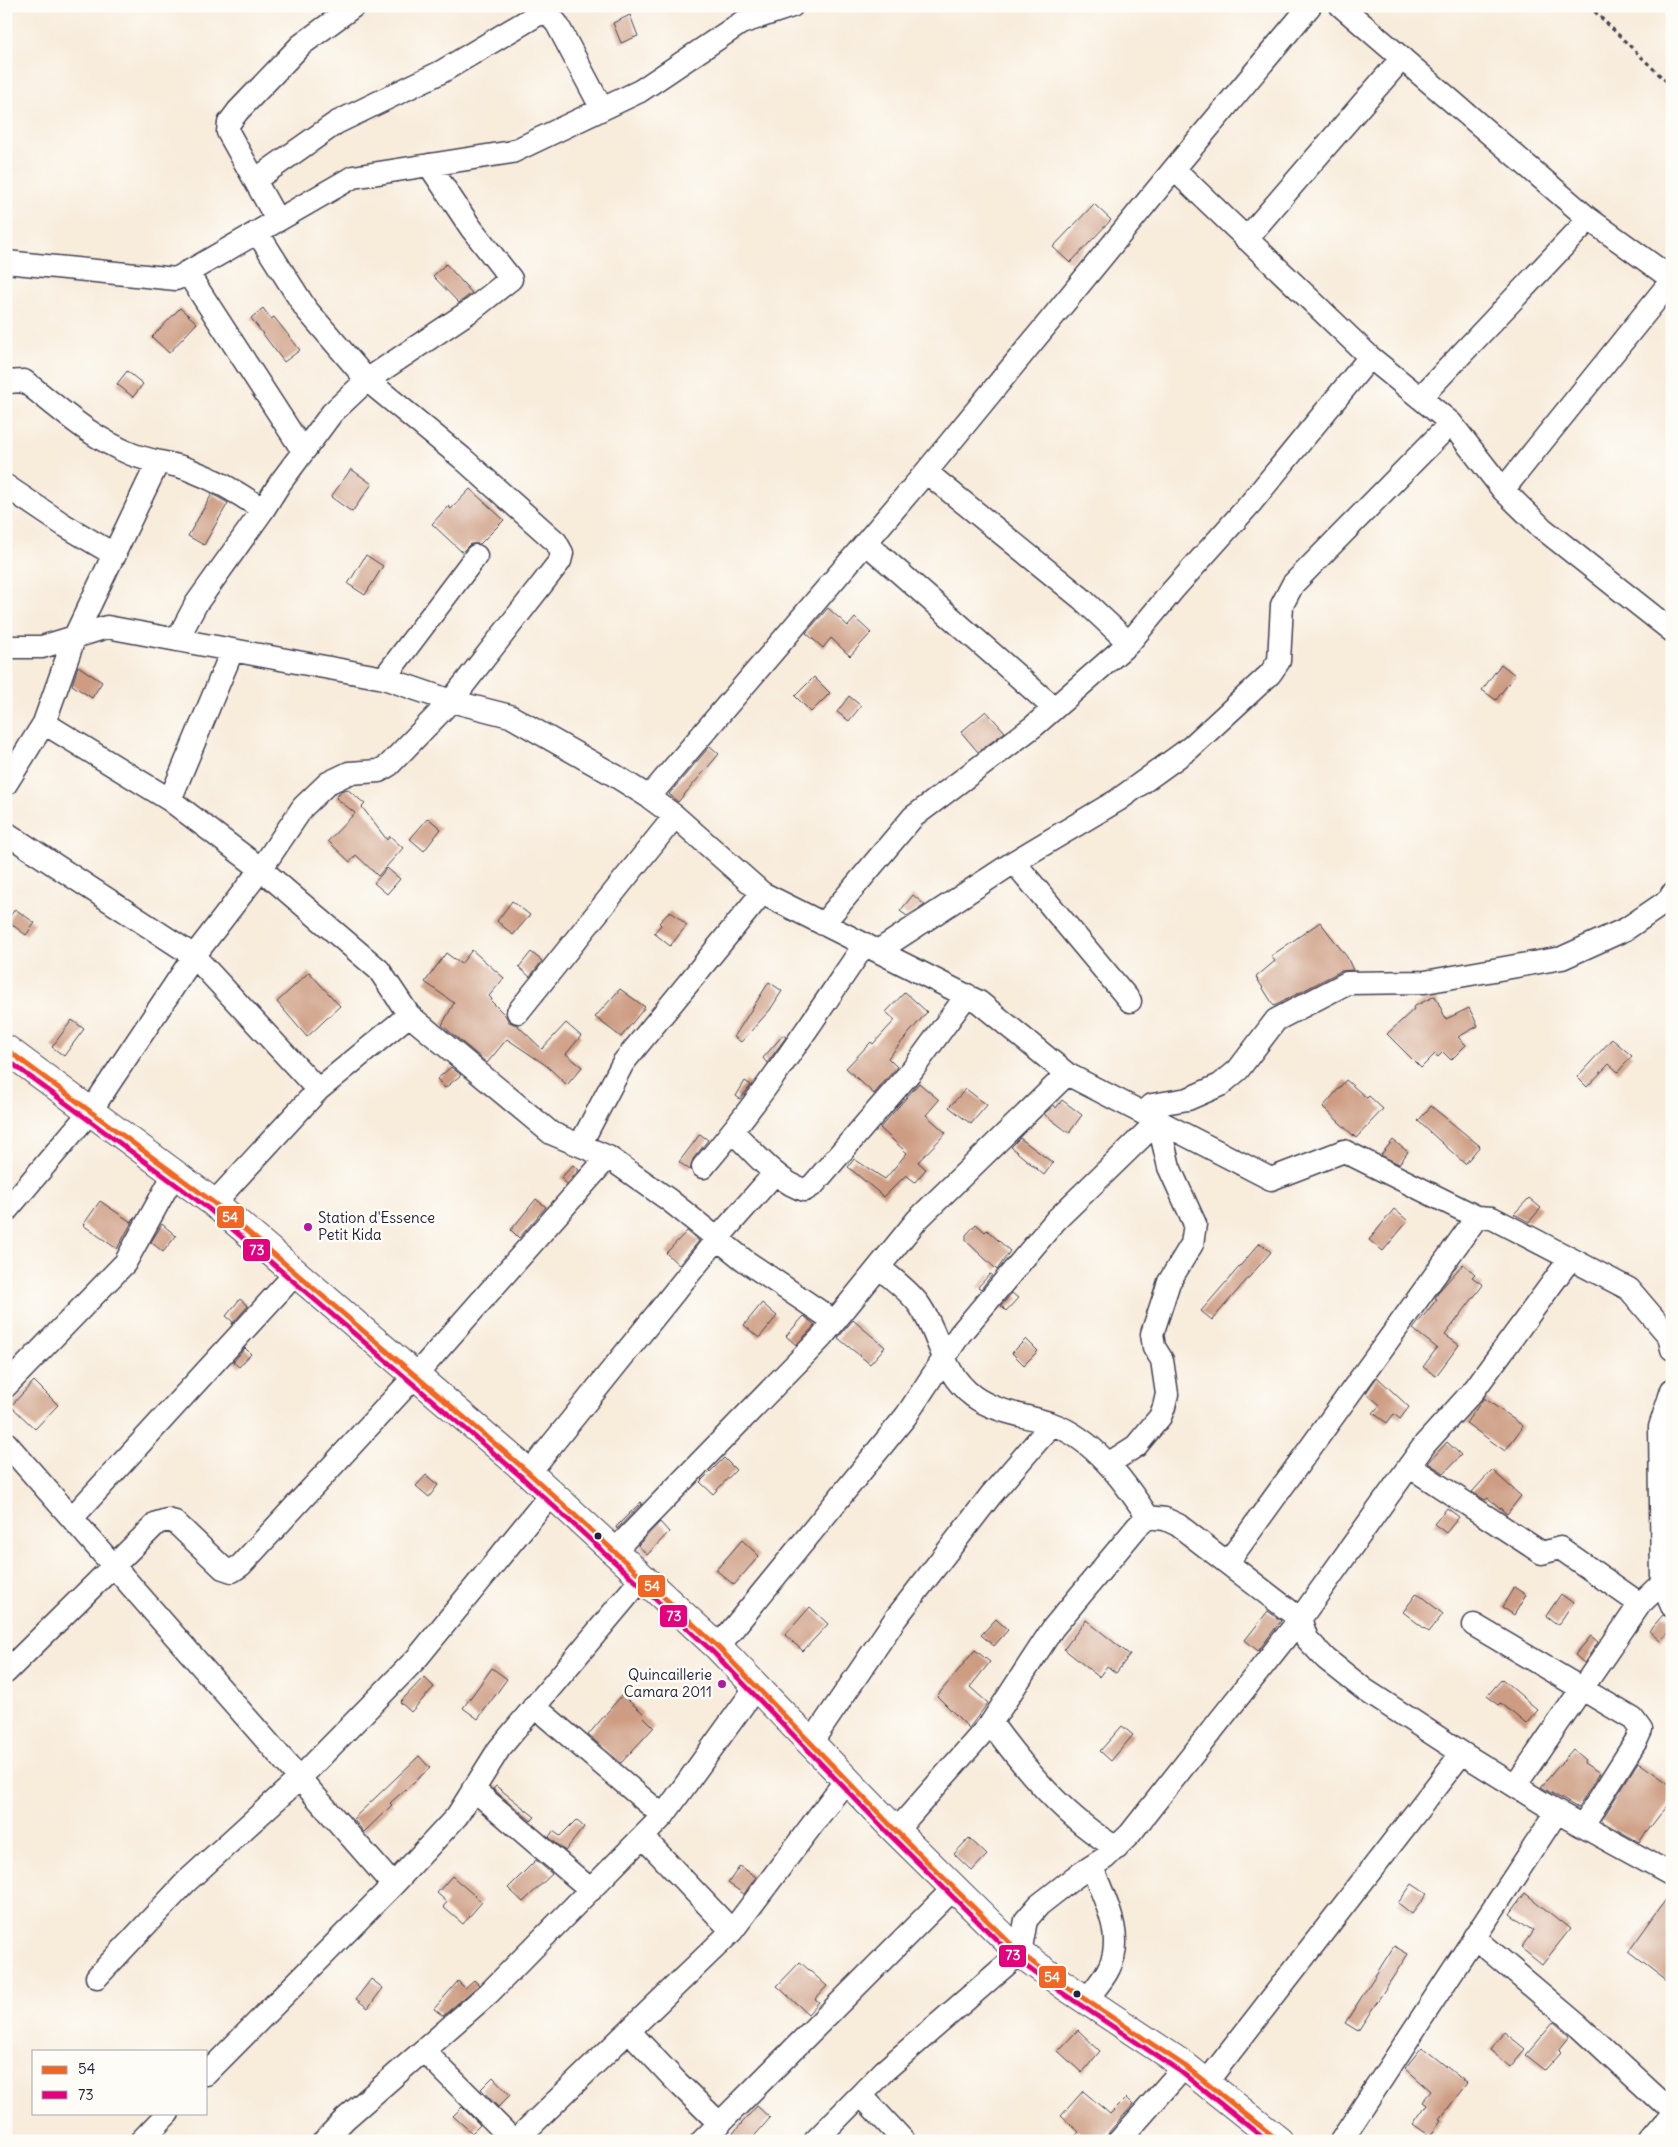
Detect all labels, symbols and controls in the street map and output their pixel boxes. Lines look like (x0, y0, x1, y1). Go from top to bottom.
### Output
line badge: 54 (216, 1205, 245, 1229)
text: 54 (222, 1208, 238, 1226)
place label: Station d'Essence Petit Kida (318, 1208, 435, 1244)
marker: Station d'Essence Petit Kida (302, 1221, 314, 1233)
line badge: 73 (242, 1238, 271, 1262)
text: 73 (250, 1241, 264, 1259)
unlabelled marker (593, 1531, 603, 1541)
line badge: 54 (637, 1574, 666, 1598)
text: 54 (644, 1577, 660, 1595)
line badge: 73 (659, 1604, 688, 1628)
text: 73 (667, 1607, 681, 1625)
place label: Quincaillerie Camara 2011 (624, 1665, 712, 1701)
marker: Quincaillerie Camara 2011 (716, 1678, 728, 1690)
line badge: 73 (998, 1944, 1027, 1968)
text: 73 (1006, 1946, 1020, 1964)
line badge: 54 (1038, 1965, 1067, 1989)
text: 54 (1044, 1968, 1060, 1986)
unlabelled marker (1072, 1989, 1082, 1999)
legend (32, 2050, 208, 2114)
text: 54 (78, 2059, 96, 2078)
text: 73 (78, 2085, 94, 2104)

